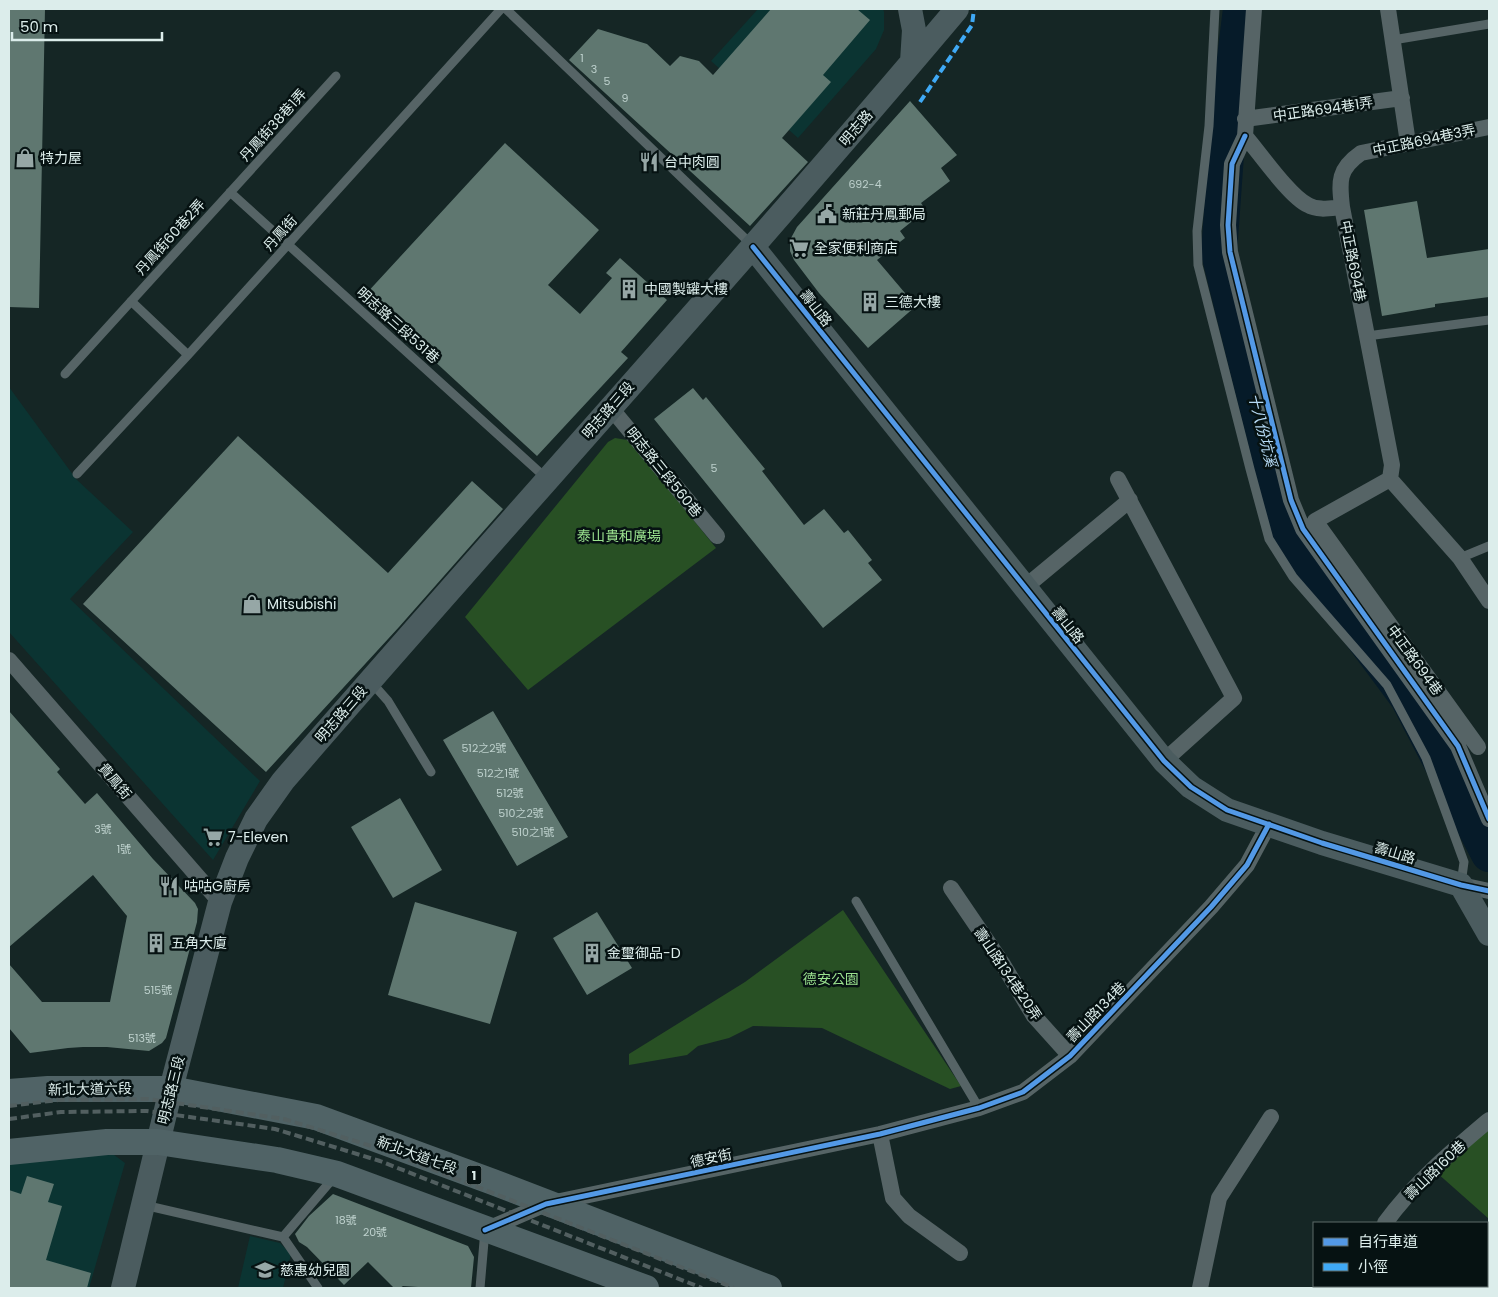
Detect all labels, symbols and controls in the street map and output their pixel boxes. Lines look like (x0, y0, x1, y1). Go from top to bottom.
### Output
scale bar (12, 10, 162, 42)
text: 50 m (20, 16, 58, 37)
house number: 1 (580, 50, 584, 66)
house number: 3 (591, 61, 597, 77)
house number: 5 (604, 73, 611, 89)
street label: 丹鳳街38巷1弄 (235, 84, 311, 166)
house number: 9 (622, 90, 629, 106)
street label: 中正路694巷1弄 (1272, 92, 1374, 126)
street label: 明志路 (835, 106, 877, 150)
street label: 中正路694巷3弄 (1371, 119, 1477, 161)
shop icon: 特力屋 (14, 147, 36, 169)
place label: 特力屋 (40, 148, 82, 168)
restaurant icon: 台中肉圓 (638, 151, 660, 173)
place label: 台中肉圓 (664, 152, 720, 172)
house number: 692-4 (848, 176, 882, 192)
street label: 丹鳳街60巷2弄 (131, 195, 209, 279)
public building icon: 新莊丹鳳郵局 (816, 203, 838, 225)
place label: 新莊丹鳳郵局 (842, 204, 926, 224)
street label: 丹鳳街 (259, 211, 301, 255)
street label: 中正路694巷 (1335, 219, 1371, 303)
supermarket icon: 全家便利商店 (788, 237, 810, 259)
place label: 全家便利商店 (814, 238, 898, 258)
building icon: 中國製罐大樓 (618, 278, 640, 300)
place label: 中國製罐大樓 (644, 279, 728, 299)
street label: 明志路三段531巷 (352, 282, 444, 368)
street label: 壽山路 (795, 285, 837, 331)
building icon: 三德大樓 (859, 291, 881, 313)
place label: 三德大樓 (885, 292, 941, 312)
street label: 明志路三段 (577, 377, 639, 443)
water label: 十八份坑溪 (1244, 391, 1283, 471)
street label: 明志路三段560巷 (621, 423, 707, 521)
house number: 5 (711, 460, 718, 476)
park label: 泰山貴和廣場 (577, 526, 661, 546)
shop icon: Mitsubishi (241, 593, 263, 615)
place label: Mitsubishi (267, 594, 336, 614)
street label: 壽山路 (1047, 602, 1089, 648)
street label: 中正路694巷 (1383, 621, 1447, 699)
street label: 明志路三段 (310, 681, 372, 747)
house number: 512之2號 (461, 740, 507, 756)
street label: 貴鳳街 (94, 758, 136, 804)
house number: 512之1號 (477, 765, 519, 781)
house number: 512號 (496, 785, 524, 801)
house number: 510之2號 (498, 805, 544, 821)
house number: 3號 (94, 821, 112, 837)
house number: 510之1號 (512, 824, 554, 840)
supermarket icon: 7-Eleven (202, 826, 224, 848)
place label: 7-Eleven (228, 827, 288, 847)
street label: 壽山路 (1372, 837, 1418, 869)
house number: 1號 (117, 841, 131, 857)
restaurant icon: 咕咕G廚房 (158, 875, 180, 897)
place label: 咕咕G廚房 (184, 876, 251, 896)
street label: 壽山路134巷20弄 (969, 923, 1047, 1025)
building icon: 五角大廈 (145, 932, 167, 954)
place label: 五角大廈 (171, 933, 227, 953)
building icon: 金璽御品-D (581, 942, 603, 964)
place label: 金璽御品-D (607, 943, 681, 963)
park label: 德安公園 (803, 969, 859, 989)
street label: 壽山路134巷 (1062, 977, 1130, 1047)
house number: 515號 (144, 982, 172, 998)
house number: 513號 (128, 1030, 156, 1046)
street label: 明志路三段 (153, 1054, 189, 1126)
street label: 新北大道六段 (48, 1078, 132, 1100)
street label: 新北大道七段 (374, 1131, 460, 1179)
street label: 壽山路160巷 (1400, 1136, 1470, 1204)
street label: 德安街 (688, 1144, 734, 1172)
road number: 1 (466, 1166, 482, 1184)
house number: 18號 (335, 1212, 357, 1228)
legend (1313, 1222, 1488, 1287)
house number: 20號 (363, 1224, 387, 1240)
text: 自行車道 (1358, 1231, 1418, 1252)
text: 小徑 (1358, 1256, 1388, 1277)
school or university icon: 慈惠幼兒園 (254, 1259, 276, 1281)
place label: 慈惠幼兒園 (280, 1260, 350, 1280)

